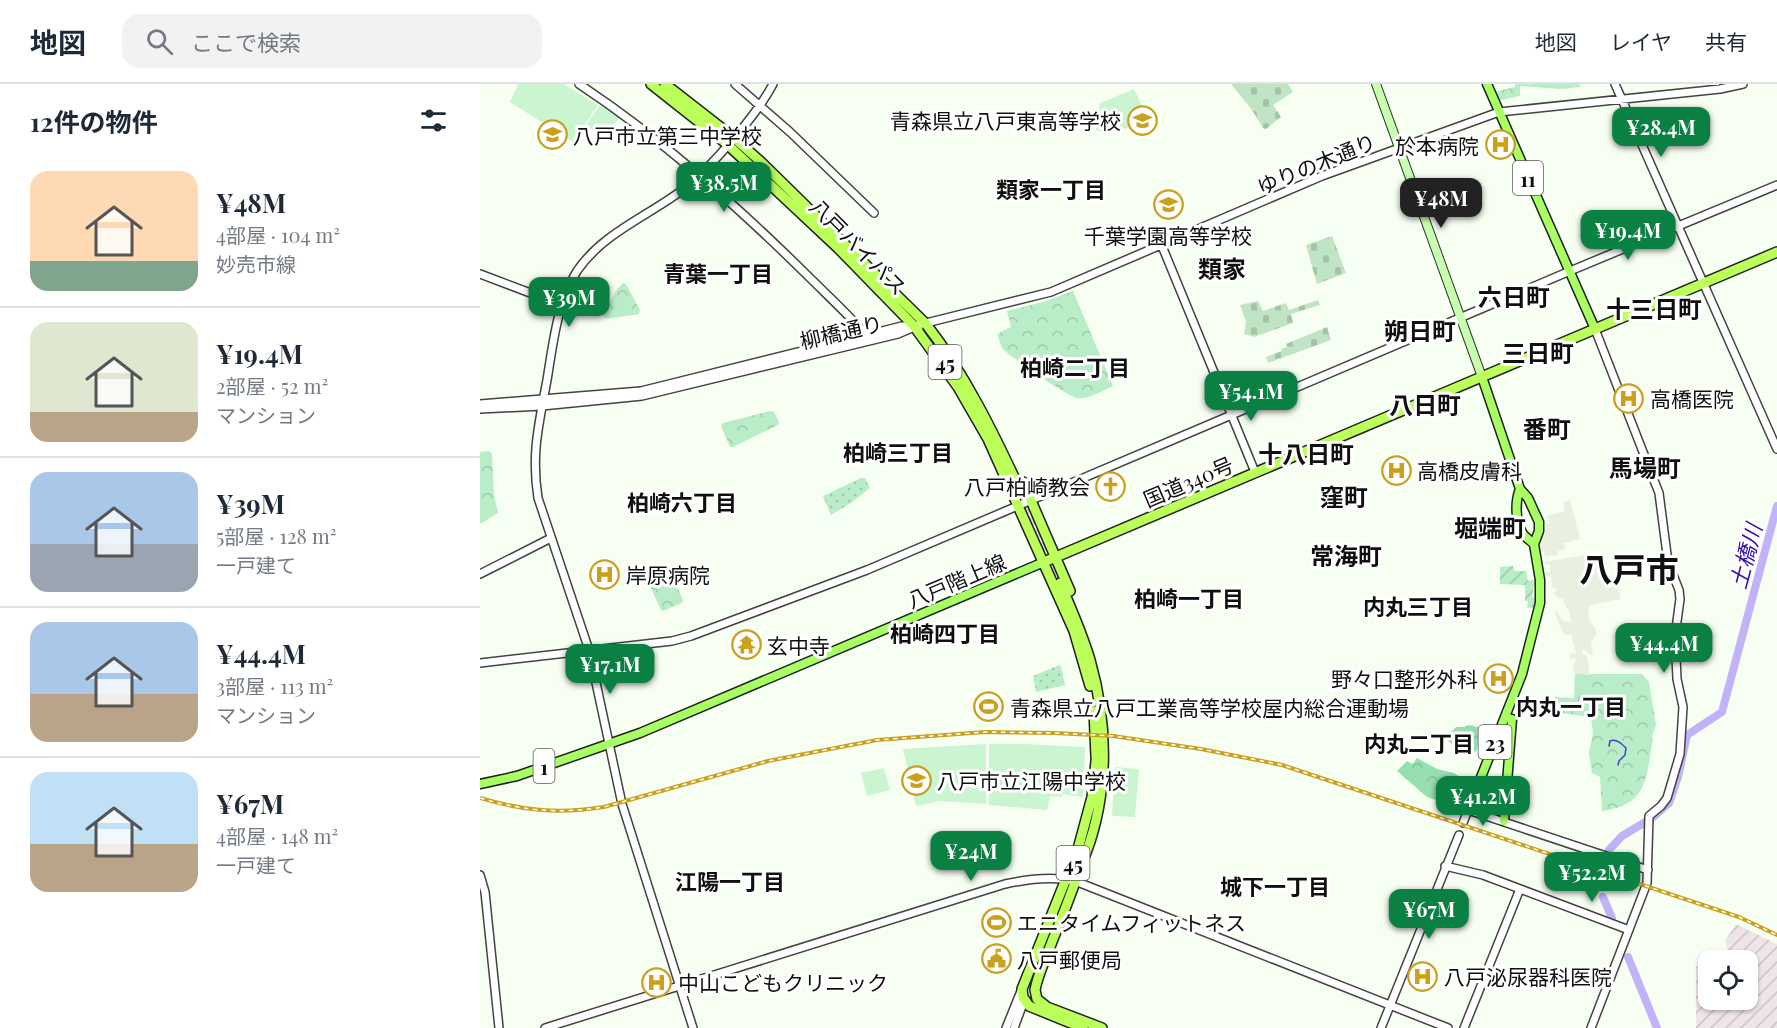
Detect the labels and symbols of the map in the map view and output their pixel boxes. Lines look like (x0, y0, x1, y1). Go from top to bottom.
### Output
school or university icon: 青森県立八戸東高等学校 (1126, 104, 1158, 136)
place label: 青森県立八戸東高等学校 (890, 106, 1121, 134)
pin: ¥28.4M (1612, 107, 1710, 158)
school or university icon: 八戸市立第三中学校 (536, 119, 568, 151)
place label: 八戸市立第三中学校 (573, 121, 762, 149)
street label: ゆりの木通り (1252, 126, 1380, 200)
hospital icon: 於本病院 (1484, 129, 1516, 161)
place label: 於本病院 (1395, 131, 1479, 159)
road number: 11 (1513, 161, 1543, 195)
pin: ¥38.5M (675, 162, 773, 213)
district label: 類家一丁目 (996, 174, 1106, 204)
pin: ¥48M (1405, 178, 1477, 229)
school or university icon: 千葉学園高等学校 (1152, 188, 1184, 220)
street label: 八戸バイパス (805, 192, 913, 300)
pin: ¥19.4M (1579, 210, 1677, 261)
place label: 千葉学園高等学校 (1084, 221, 1252, 249)
district label: 類家 (1198, 252, 1246, 284)
district label: 青葉一丁目 (663, 258, 773, 288)
pin: ¥39M (533, 277, 605, 328)
district label: 六日町 (1478, 280, 1550, 312)
district label: 十三日町 (1606, 292, 1702, 324)
street label: 柳橋通り (797, 308, 885, 354)
district label: 朔日町 (1384, 314, 1456, 346)
district label: 三日町 (1502, 336, 1574, 368)
road number: 45 (928, 345, 962, 379)
district label: 柏崎二丁目 (1020, 352, 1130, 382)
pin: ¥54.1M (1202, 371, 1300, 422)
hospital icon: 高橋医院 (1613, 382, 1645, 414)
place label: 高橋医院 (1650, 384, 1734, 412)
district label: 八日町 (1389, 388, 1461, 420)
district label: 番町 (1523, 412, 1571, 444)
district label: 柏崎三丁目 (843, 437, 953, 467)
district label: 十八日町 (1258, 437, 1354, 469)
street label: 国道340号 (1139, 449, 1237, 513)
district label: 馬場町 (1609, 451, 1681, 483)
hospital icon: 高橋皮膚科 (1380, 454, 1412, 486)
place label: 高橋皮膚科 (1417, 456, 1522, 484)
church icon: 八戸柏崎教会 (1095, 470, 1127, 502)
place label: 八戸柏崎教会 (964, 472, 1090, 500)
district label: 窪町 (1320, 480, 1368, 512)
district label: 柏崎六丁目 (627, 487, 737, 517)
district label: 堀端町 (1454, 511, 1526, 543)
water label: 土橋川 (1722, 518, 1769, 592)
district label: 常海町 (1310, 539, 1382, 571)
district label: 八戸市 (1580, 546, 1679, 590)
street label: 八戸階上線 (902, 547, 1010, 613)
hospital icon: 岸原病院 (589, 558, 621, 590)
place label: 岸原病院 (626, 560, 710, 588)
district label: 柏崎一丁目 (1134, 583, 1244, 613)
district label: 内丸三丁目 (1363, 591, 1473, 621)
district label: 柏崎四丁目 (890, 618, 1000, 648)
pin: ¥44.4M (1615, 623, 1713, 674)
temple icon: 玄中寺 (730, 629, 762, 661)
place label: 玄中寺 (767, 631, 830, 659)
pin: ¥17.1M (561, 644, 659, 695)
hospital icon: 野々口整形外科 (1483, 662, 1515, 694)
place label: 野々口整形外科 (1331, 664, 1478, 692)
sports icon: 青森県立八戸工業高等学校屋内総合運動場 (973, 691, 1005, 723)
district label: 内丸一丁目 (1516, 691, 1626, 721)
place label: 青森県立八戸工業高等学校屋内総合運動場 (1010, 693, 1409, 721)
road number: 23 (1478, 725, 1512, 759)
district label: 内丸二丁目 (1364, 728, 1474, 758)
road number: 1 (534, 749, 554, 783)
school or university icon: 八戸市立江陽中学校 (900, 764, 932, 796)
place label: 八戸市立江陽中学校 (937, 766, 1126, 794)
pin: ¥41.2M (1434, 776, 1532, 827)
pin: ¥24M (935, 831, 1007, 882)
road number: 45 (1056, 846, 1090, 880)
pin: ¥52.2M (1543, 852, 1641, 903)
district label: 江陽一丁目 (675, 866, 785, 896)
district label: 城下一丁目 (1220, 871, 1330, 901)
pin: ¥67M (1393, 889, 1465, 940)
sports icon: エニタイムフィットネス (980, 906, 1012, 938)
place label: エニタイムフィットネス (1017, 908, 1246, 936)
public building icon: 八戸郵便局 (980, 943, 1012, 975)
place label: 八戸郵便局 (1017, 945, 1122, 973)
hospital icon: 八戸泌尿器科医院 (1407, 960, 1439, 992)
place label: 八戸泌尿器科医院 (1444, 962, 1612, 990)
hospital icon: 中山こどもクリニック (641, 966, 673, 998)
place label: 中山こどもクリニック (678, 968, 888, 996)

